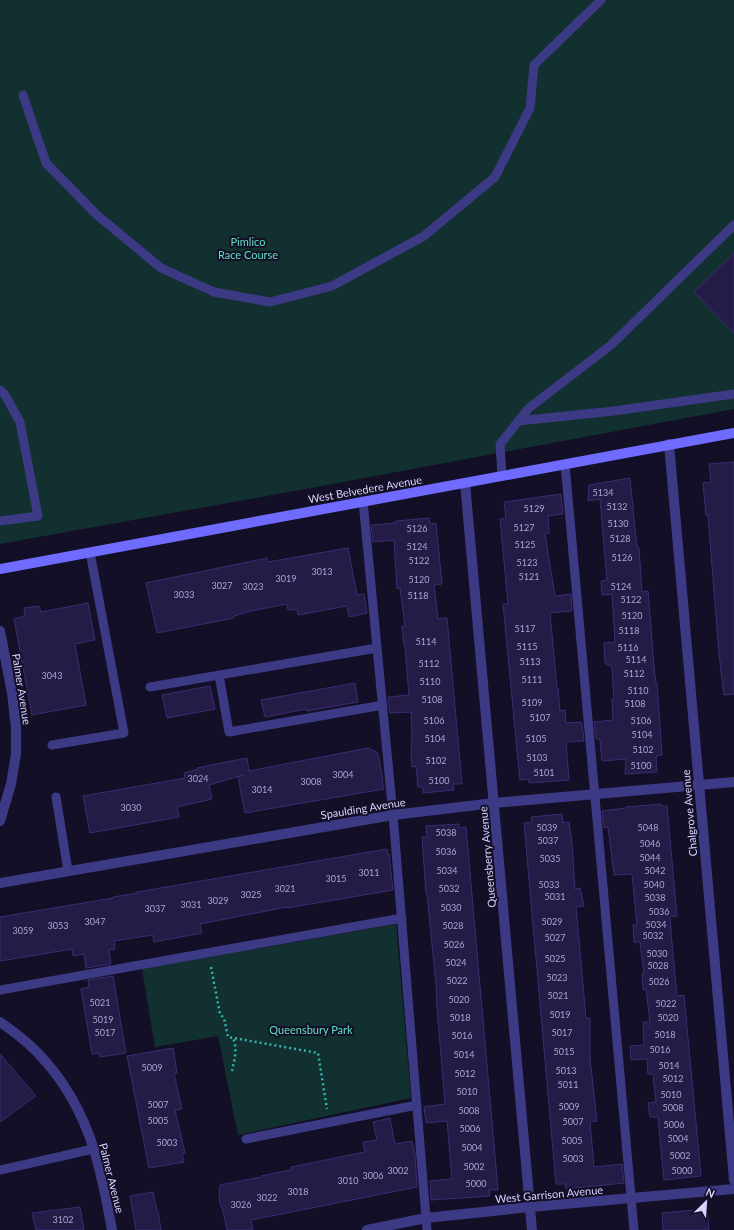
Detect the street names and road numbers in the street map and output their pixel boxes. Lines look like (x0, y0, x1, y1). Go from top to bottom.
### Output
street label: West Belvedere Avenue (307, 473, 423, 505)
street label: Palmer Avenue (10, 652, 34, 726)
street label: Chalgrove Avenue (679, 769, 699, 857)
street label: Spaulding Avenue (320, 795, 407, 821)
street label: Queensberry Avenue (476, 806, 498, 908)
street label: Palmer Avenue (97, 1141, 127, 1215)
street label: West Garrison Avenue (495, 1183, 604, 1205)

